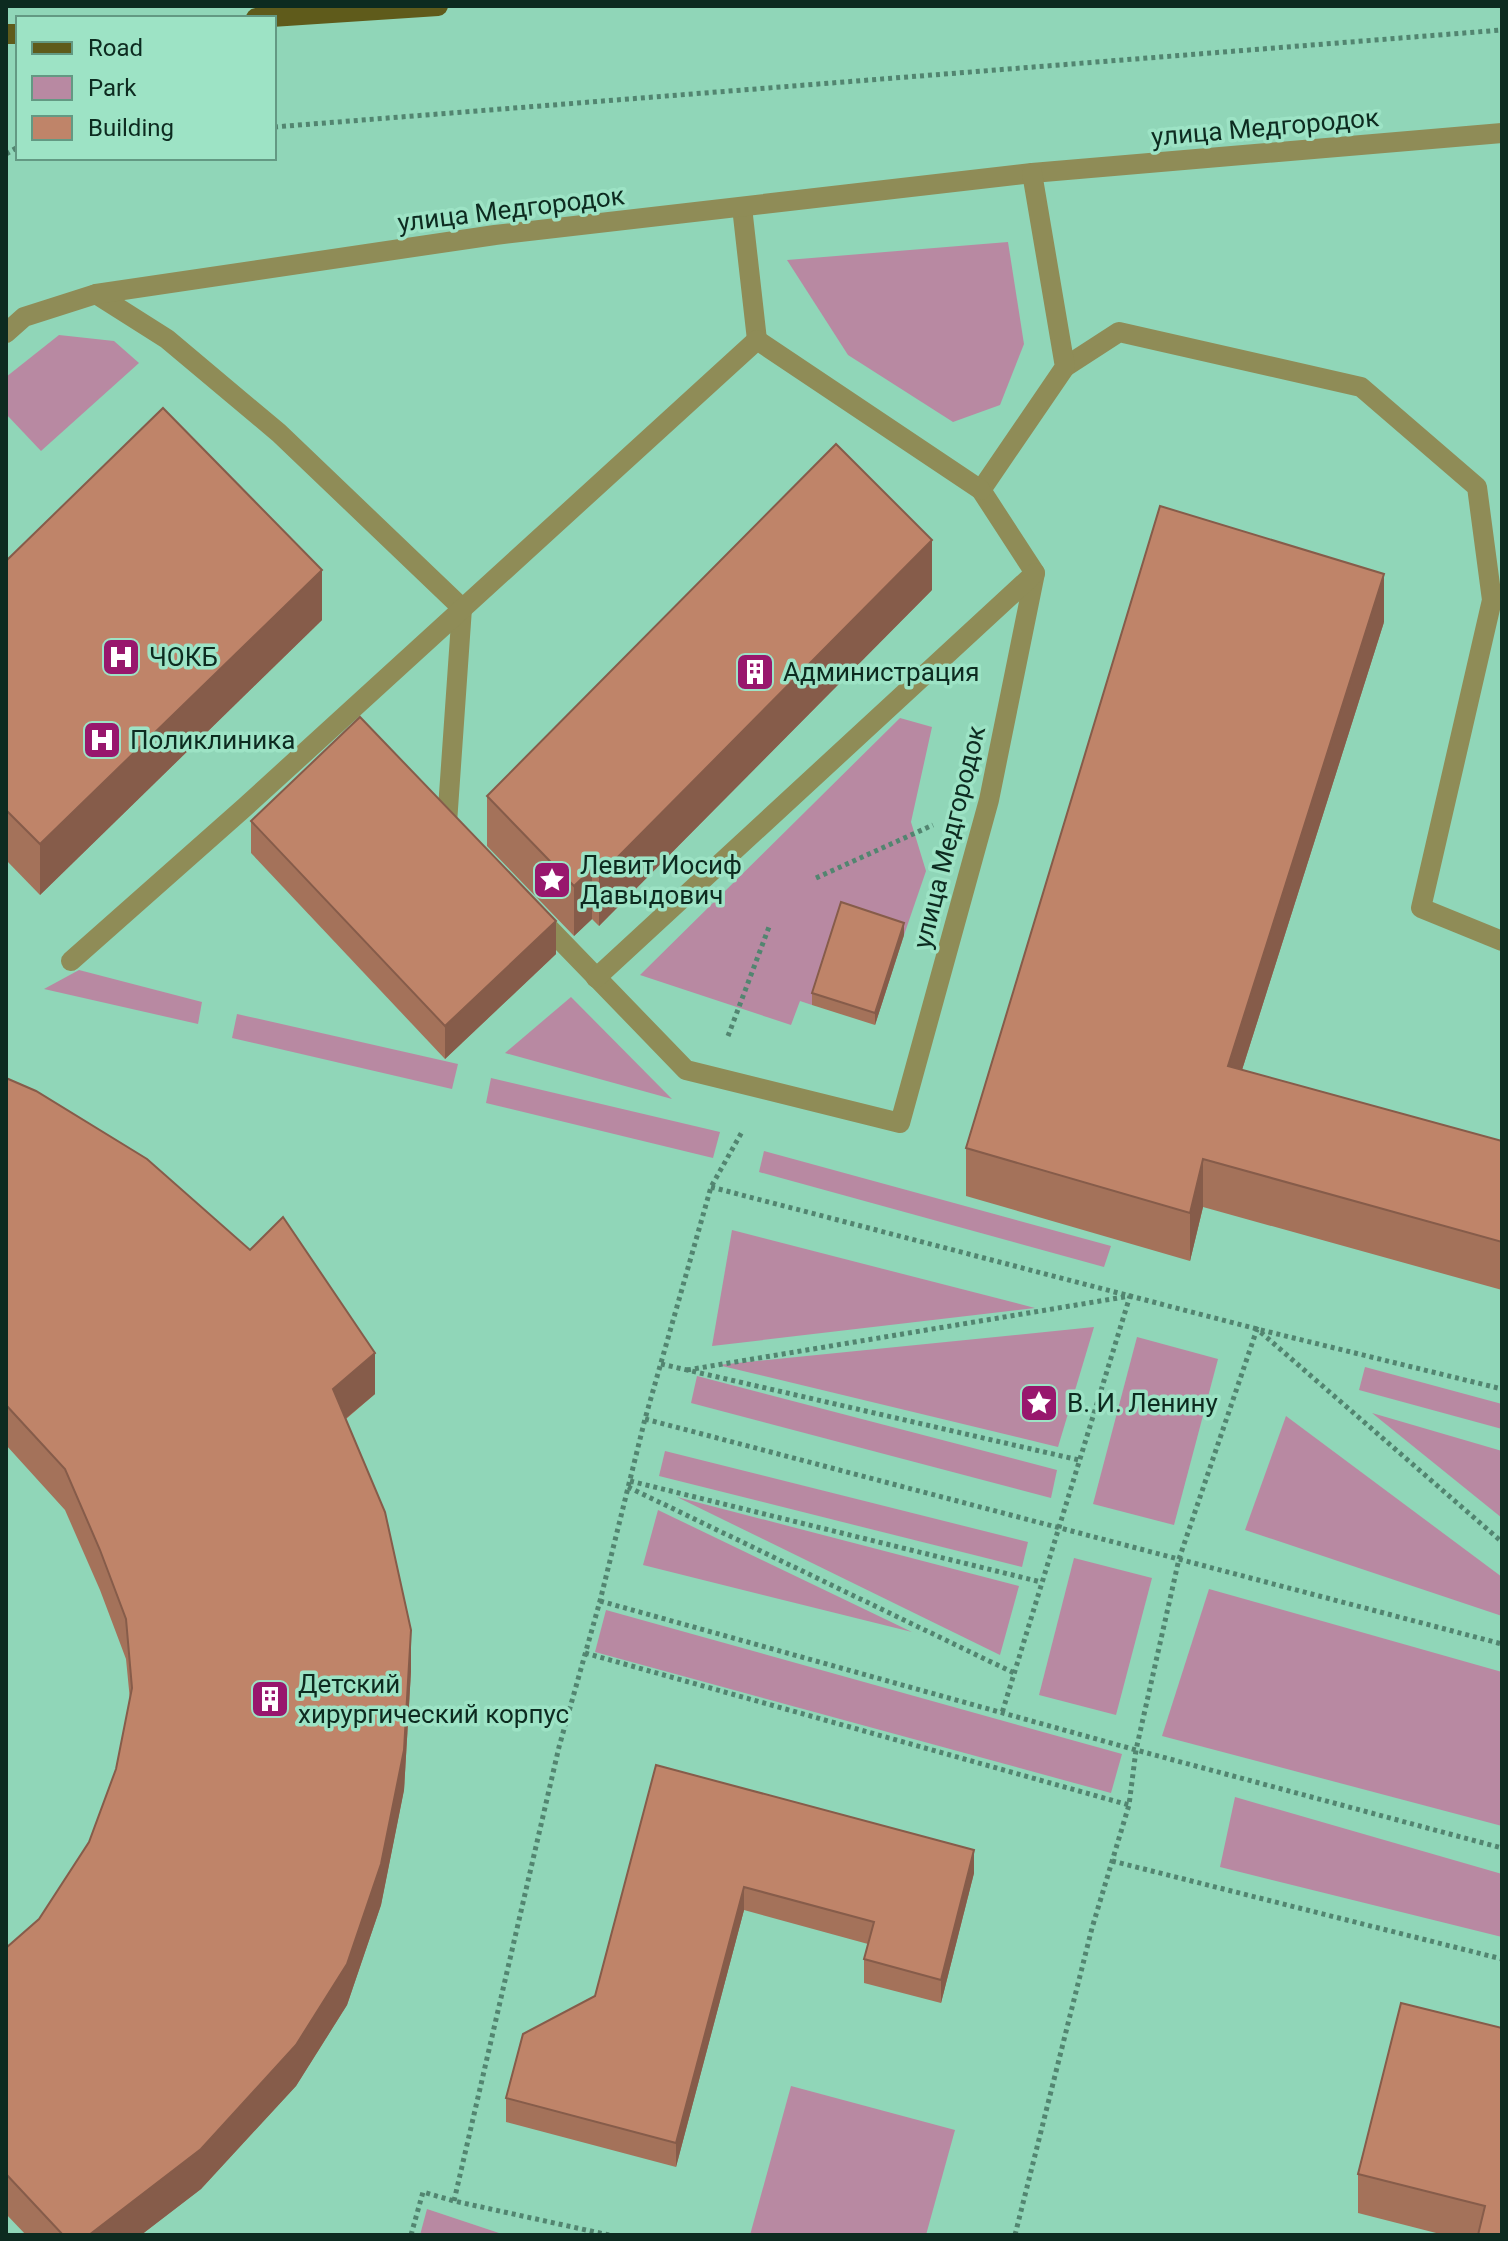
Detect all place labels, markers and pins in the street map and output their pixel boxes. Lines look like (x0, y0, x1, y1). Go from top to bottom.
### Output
hospital icon: ЧОКБ (100, 636, 142, 678)
place label: ЧОКБ (149, 642, 218, 672)
building icon: Администрация (734, 651, 776, 693)
place label: Администрация (783, 657, 980, 687)
hospital icon: Поликлиника (81, 719, 123, 761)
place label: Поликлиника (130, 725, 296, 755)
place label: Левит Иосиф Давыдович (580, 850, 742, 910)
place icon: Левит Иосиф Давыдович (531, 859, 573, 901)
place icon: В. И. Ленину (1018, 1382, 1060, 1424)
place label: В. И. Ленину (1067, 1388, 1218, 1418)
place label: Детский хирургический корпус (298, 1669, 569, 1729)
building icon: Детский хирургический корпус (249, 1678, 291, 1720)

